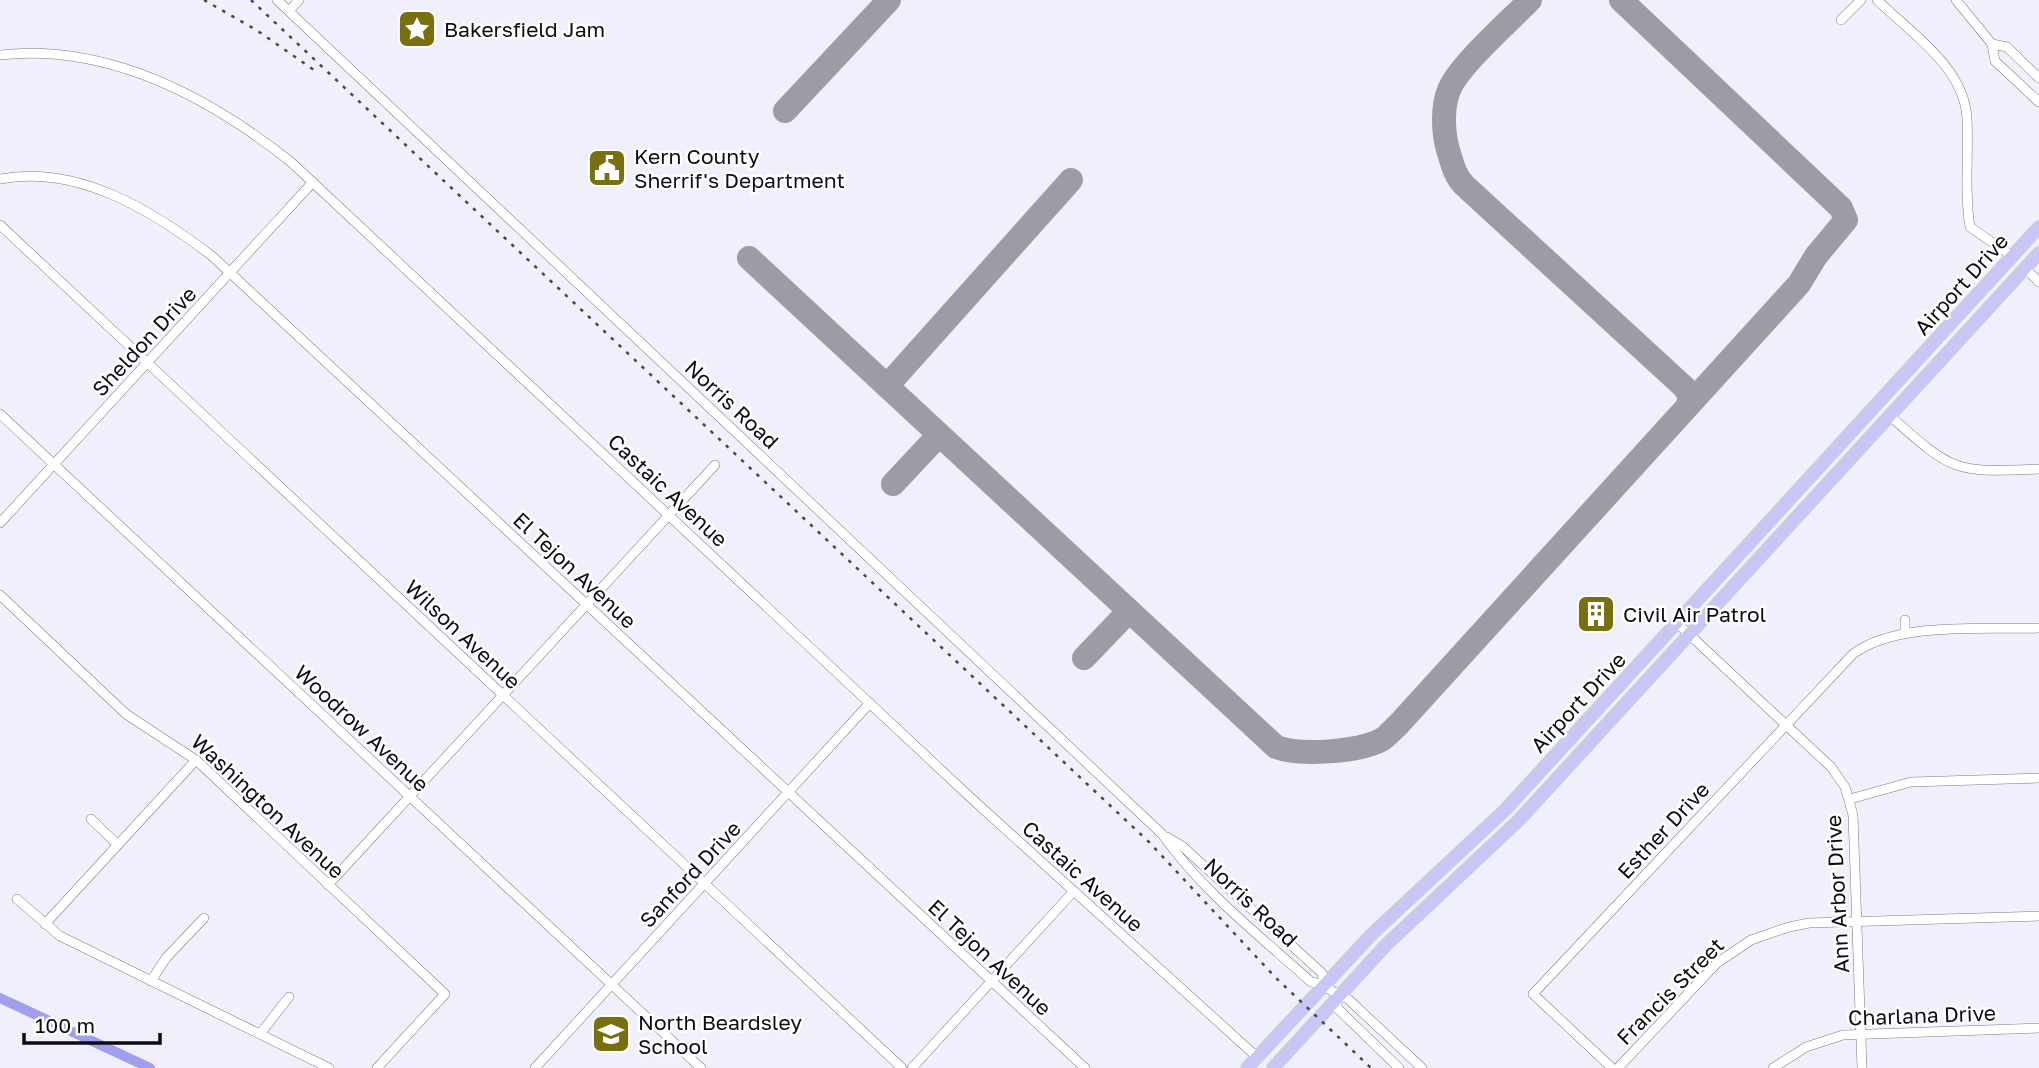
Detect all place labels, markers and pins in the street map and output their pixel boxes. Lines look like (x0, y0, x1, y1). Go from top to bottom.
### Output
place icon: Bakersfield Jam (396, 8, 438, 50)
place label: Bakersfield Jam (444, 16, 605, 42)
place label: Kern County Sherrif's Department (634, 143, 845, 193)
public building icon: Kern County Sherrif's Department (586, 147, 628, 189)
building icon: Civil Air Patrol (1575, 593, 1617, 635)
place label: Civil Air Patrol (1623, 601, 1766, 627)
place label: North Beardsley School (638, 1009, 802, 1059)
school or university icon: North Beardsley School (590, 1013, 632, 1055)

